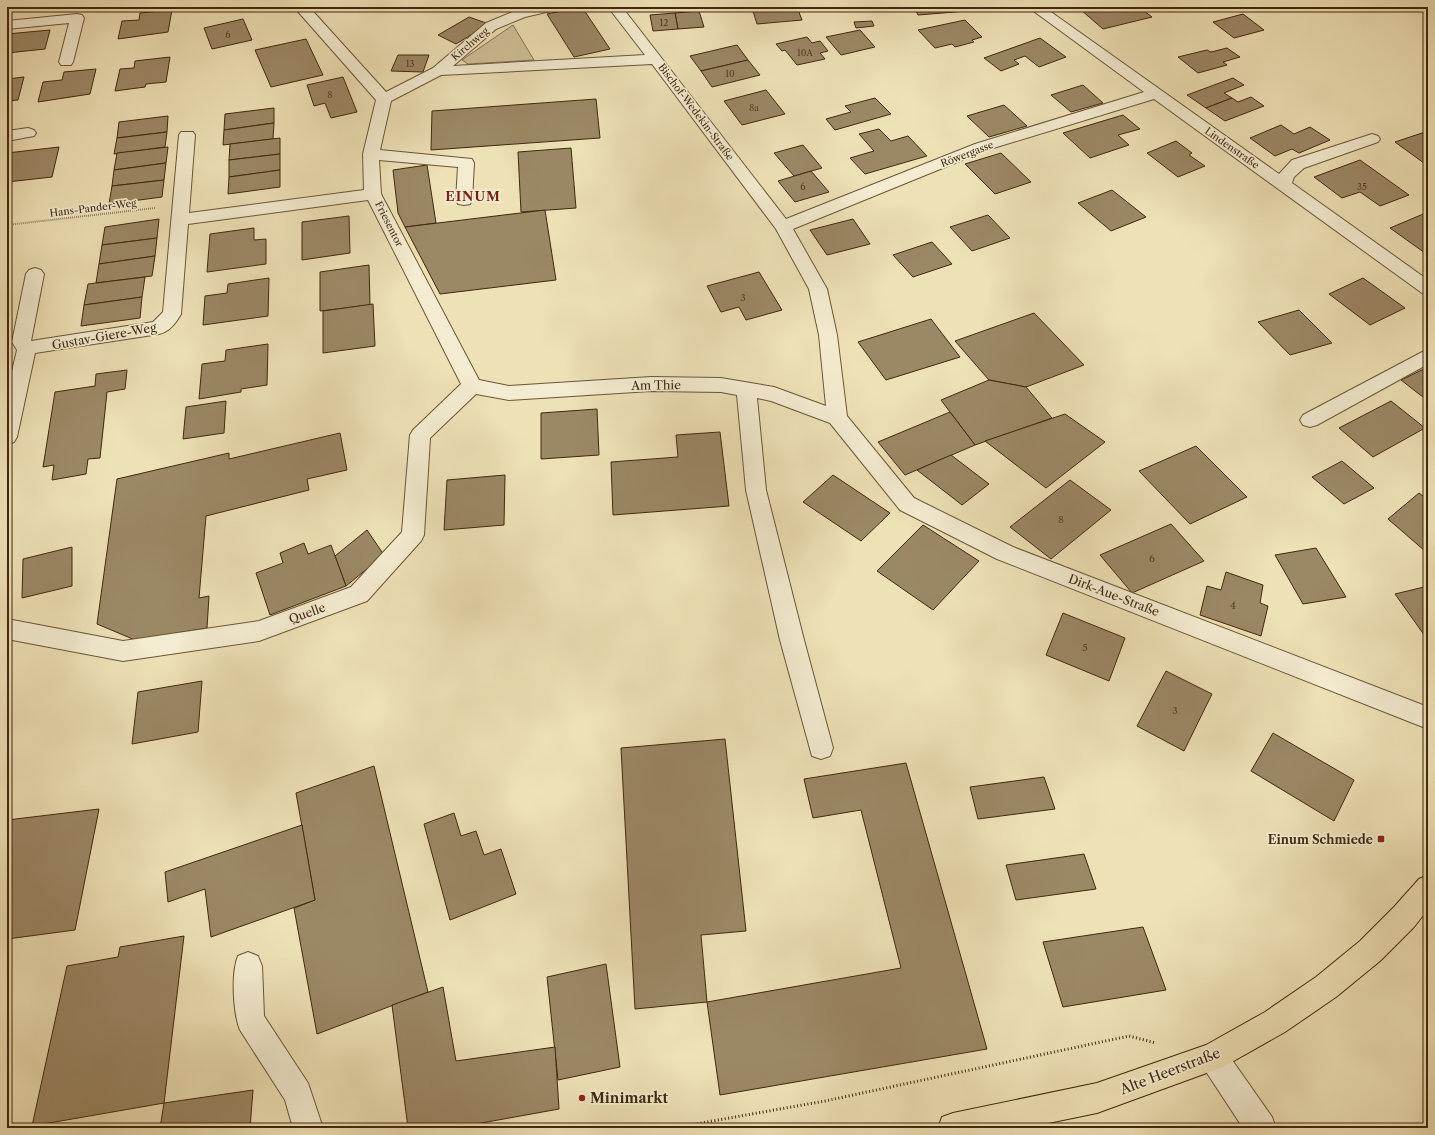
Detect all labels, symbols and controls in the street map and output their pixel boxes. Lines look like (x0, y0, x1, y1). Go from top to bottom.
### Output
house number: 12 (660, 17, 668, 28)
street label: Kirchweg (449, 24, 492, 63)
house number: 6 (225, 29, 231, 40)
house number: 10A (797, 47, 813, 58)
house number: 13 (406, 58, 414, 69)
street label: Bischof-Wedekin-Straße (655, 61, 737, 163)
house number: 10 (725, 68, 735, 79)
house number: 8 (327, 89, 333, 100)
house number: 8a (749, 102, 759, 113)
street label: Lindenstraße (1202, 124, 1262, 172)
street label: Röwergasse (939, 138, 996, 170)
house number: 6 (800, 181, 806, 192)
house number: 35 (1357, 181, 1367, 192)
district label: EINUM (445, 188, 501, 204)
street label: Hans-Pander-Weg (49, 196, 138, 220)
street label: Friesentor (372, 199, 406, 250)
house number: 3 (740, 291, 746, 304)
street label: Gustav-Giere-Weg (51, 319, 158, 353)
street label: Am Thie (630, 377, 681, 393)
house number: 8 (1058, 513, 1064, 526)
house number: 6 (1149, 552, 1155, 565)
street label: Dirk-Aue-Straße (1066, 571, 1162, 619)
street label: Quelle (287, 599, 328, 627)
house number: 4 (1230, 599, 1236, 612)
house number: 5 (1082, 641, 1088, 654)
house number: 3 (1172, 704, 1178, 717)
place label: Einum Schmiede (1268, 832, 1373, 847)
marker: Einum Schmiede (1376, 834, 1386, 844)
street label: Alte Heerstraße (1116, 1044, 1223, 1099)
place label: Minimarkt (590, 1089, 668, 1107)
marker: Minimarkt (577, 1093, 587, 1103)

